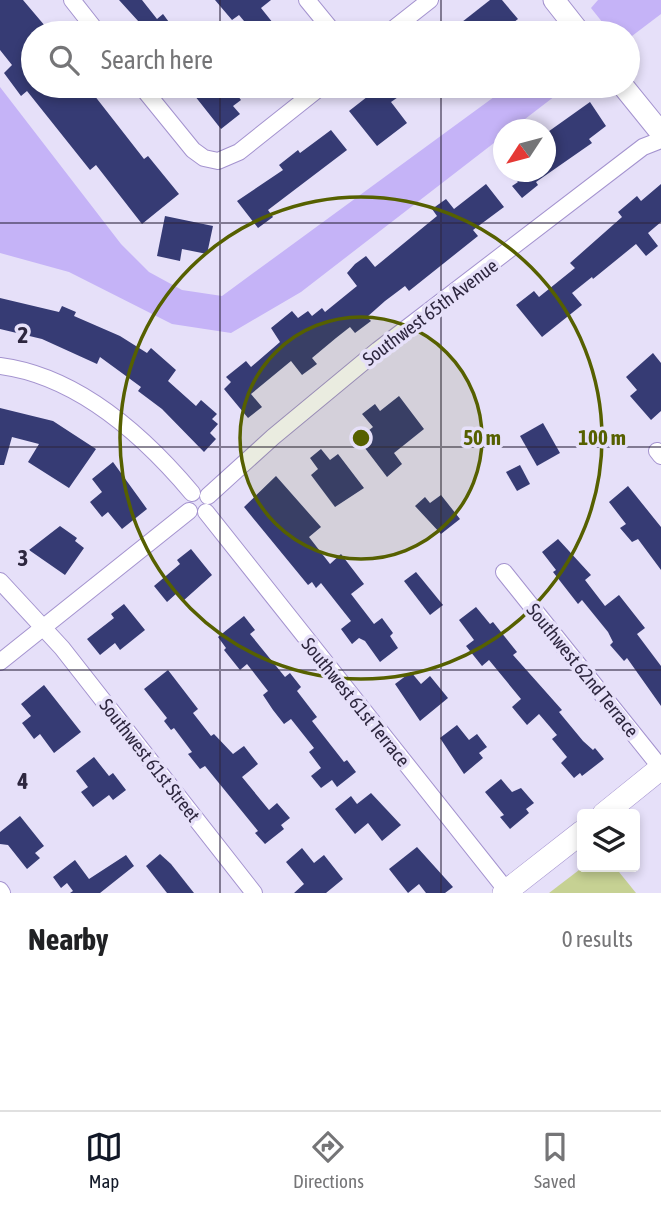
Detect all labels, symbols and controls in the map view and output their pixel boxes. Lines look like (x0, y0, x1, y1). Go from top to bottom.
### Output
search box (21, 21, 640, 98)
icon: search (45, 41, 83, 79)
text: Search here (101, 45, 213, 75)
north arrow (493, 119, 556, 182)
street label: Southwest 65th Avenue (358, 254, 502, 370)
text: 2 (18, 322, 28, 348)
text: 50 m (463, 425, 501, 449)
text: 100 m (578, 425, 626, 449)
centre of rings (349, 426, 373, 450)
text: 3 (18, 545, 28, 571)
street label: Southwest 62nd Terrace (522, 599, 644, 741)
street label: Southwest 61st Terrace (297, 633, 415, 771)
street label: Southwest 61st Street (95, 694, 205, 826)
text: 4 (17, 768, 29, 794)
map controls (577, 809, 640, 872)
button: layers (577, 809, 640, 872)
text: Nearby (28, 922, 108, 956)
text: 0 results (562, 926, 633, 952)
tab: Map (85, 1128, 123, 1192)
tab: Directions (293, 1128, 364, 1192)
tab: Saved (534, 1128, 576, 1192)

